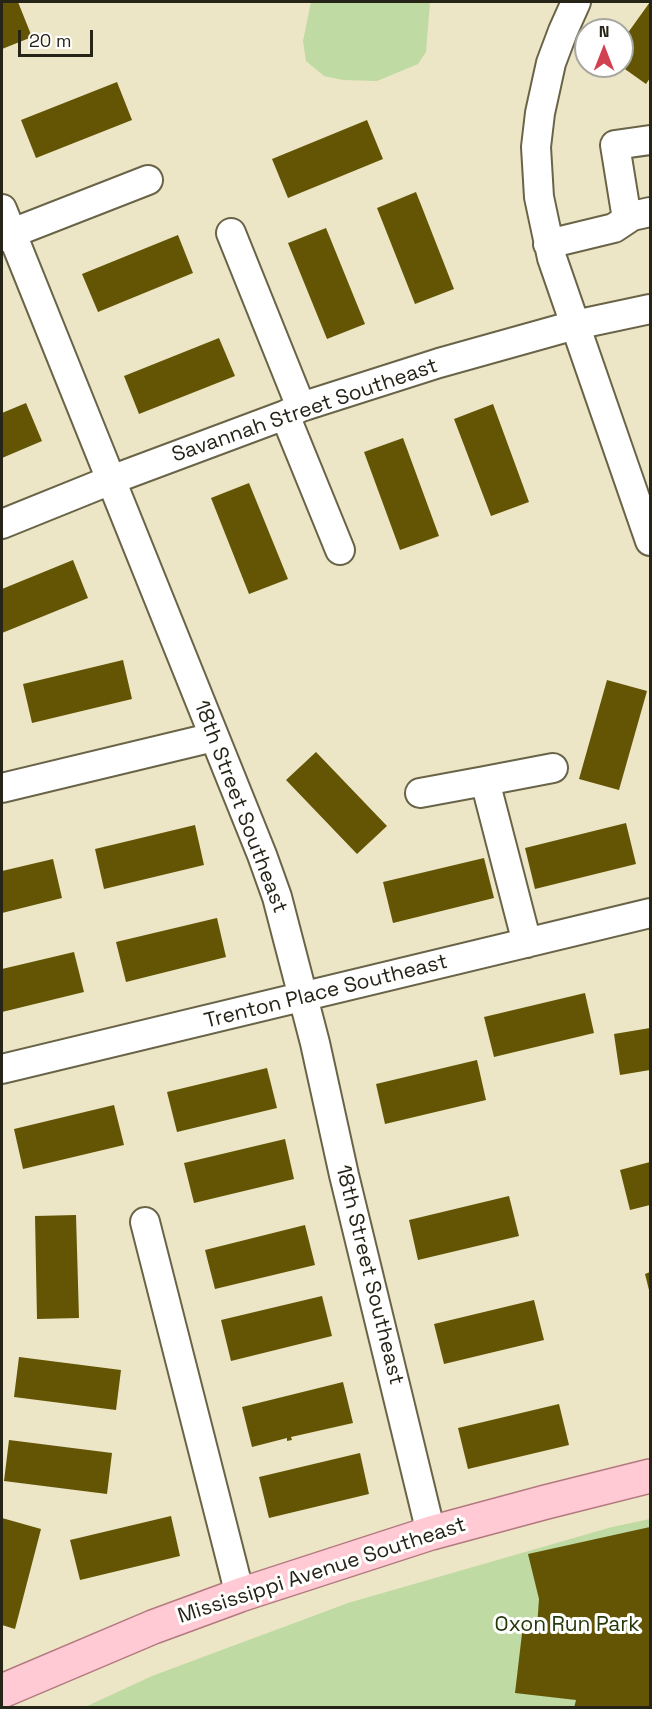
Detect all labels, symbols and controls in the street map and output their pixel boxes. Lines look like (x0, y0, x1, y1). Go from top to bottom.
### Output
scale bar (21, 18, 96, 56)
north arrow (574, 18, 634, 78)
text: N (599, 21, 609, 42)
text: 20 m (29, 29, 72, 52)
street label: Savannah Street Southeast (169, 354, 441, 468)
street label: 18th Street Southeast (188, 697, 292, 917)
street label: Trenton Place Southeast (202, 950, 450, 1034)
street label: 18th Street Southeast (329, 1163, 409, 1387)
street label: Mississippi Avenue Southeast (175, 1512, 469, 1630)
park label: Oxon Run Park (494, 1612, 640, 1638)

